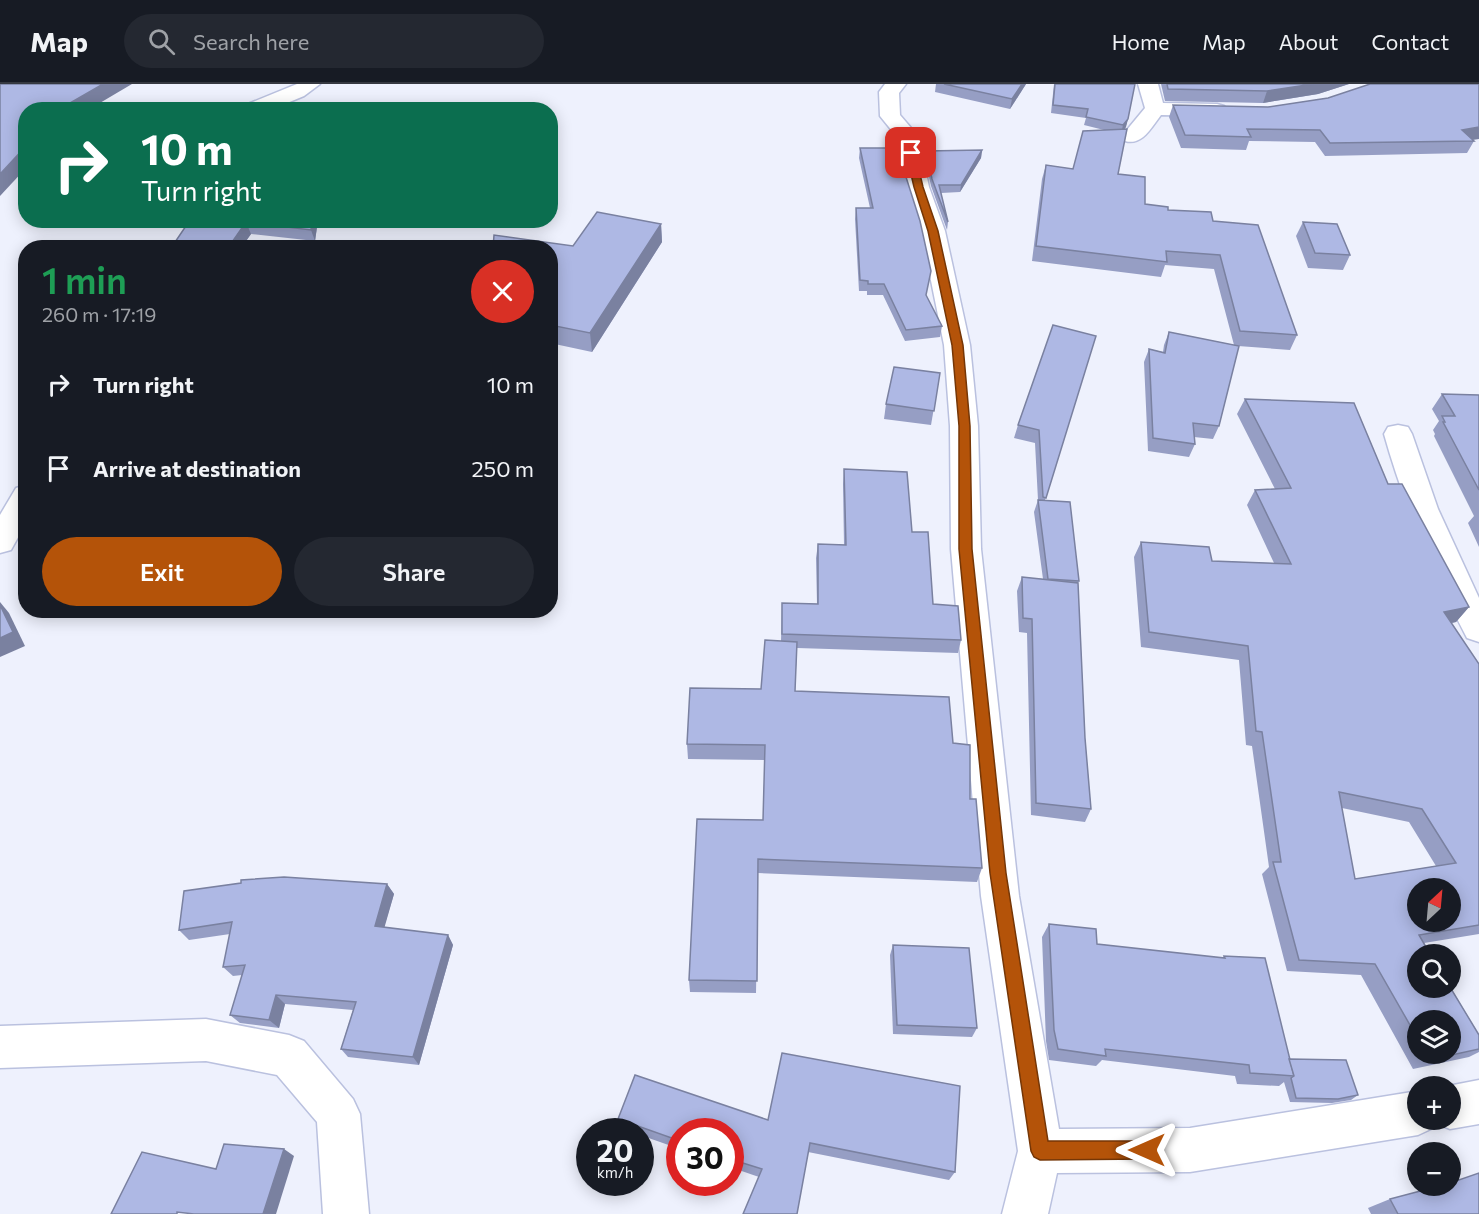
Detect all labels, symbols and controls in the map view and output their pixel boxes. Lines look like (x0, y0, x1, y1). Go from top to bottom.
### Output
search box (124, 14, 544, 68)
text: Map (30, 24, 88, 58)
icon: search (145, 25, 178, 58)
text: Search here (193, 28, 309, 55)
text: Home (1112, 29, 1169, 54)
text: Map (1202, 29, 1246, 54)
text: About (1279, 29, 1338, 54)
text: Contact (1371, 29, 1449, 54)
text: 10 m (141, 122, 233, 174)
icon: right (42, 126, 120, 204)
pin (885, 127, 936, 178)
icon: arrive (894, 136, 927, 169)
text: Turn right (141, 174, 261, 207)
text: 1 min (42, 257, 127, 301)
button: close (471, 260, 534, 323)
text: 260 m · 17:19 (42, 302, 156, 326)
icon: right (42, 368, 75, 401)
text: Turn right (93, 371, 194, 398)
text: 10 m (487, 371, 534, 398)
icon: arrive (42, 452, 75, 485)
text: Arrive at destination (93, 455, 301, 482)
text: 250 m (471, 455, 534, 482)
button: Exit (42, 537, 282, 606)
button: Share (294, 537, 534, 606)
north arrow (1407, 878, 1461, 932)
map controls (1407, 878, 1461, 1196)
button: search (1407, 944, 1461, 998)
button: layers (1407, 1010, 1461, 1064)
button: + (1407, 1076, 1461, 1130)
speed limit sign: 30 (666, 1118, 744, 1196)
position arrow (1115, 1118, 1179, 1182)
text: 20 (597, 1131, 633, 1168)
button: − (1407, 1142, 1461, 1196)
text: km/h (597, 1163, 633, 1181)

